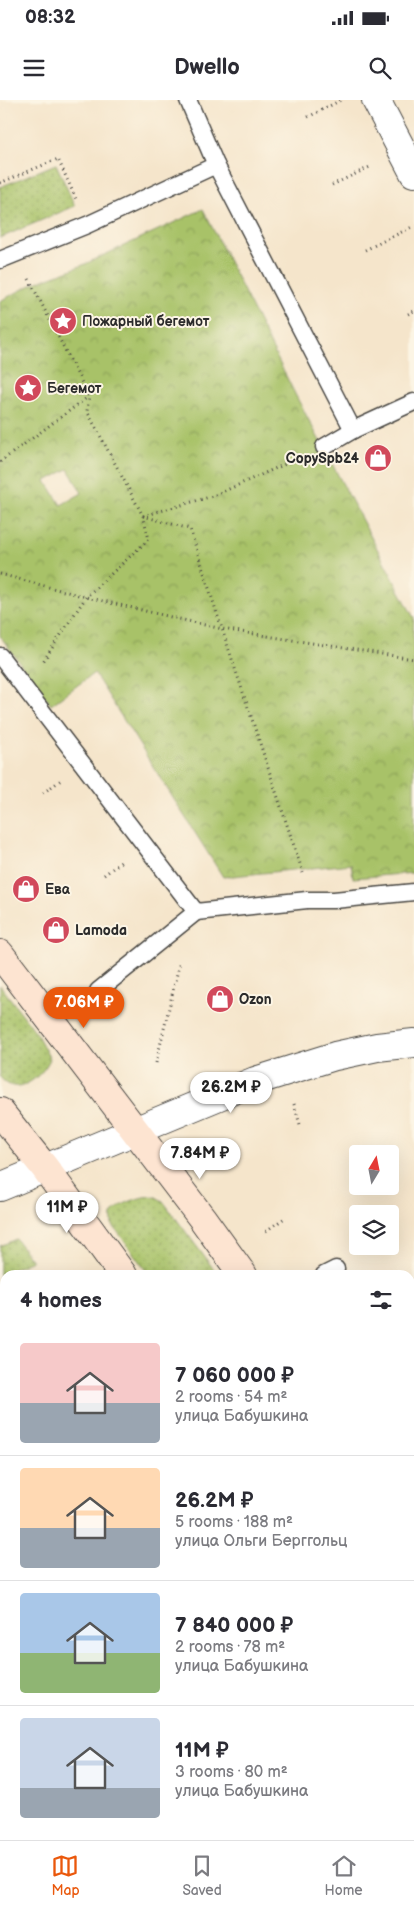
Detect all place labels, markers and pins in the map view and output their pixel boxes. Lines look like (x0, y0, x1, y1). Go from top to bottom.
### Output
place icon: Пожарный бегемот (48, 306, 78, 336)
place label: Пожарный бегемот (82, 313, 210, 330)
place icon: Бегемот (13, 373, 43, 403)
place label: Бегемот (47, 380, 102, 397)
shop icon: CopySpb24 (363, 443, 393, 473)
place label: CopySpb24 (286, 450, 360, 467)
shop icon: Ева (11, 874, 41, 904)
place label: Ева (45, 881, 71, 898)
shop icon: Lamoda (41, 915, 71, 945)
place label: Lamoda (75, 922, 127, 939)
shop icon: Ozon (205, 984, 235, 1014)
pin: 7.06M ₽ (38, 986, 130, 1029)
place label: Ozon (239, 991, 272, 1008)
pin: 26.2M ₽ (185, 1072, 277, 1114)
pin: 7.84M ₽ (154, 1138, 246, 1180)
pin: 11M ₽ (32, 1192, 102, 1234)

